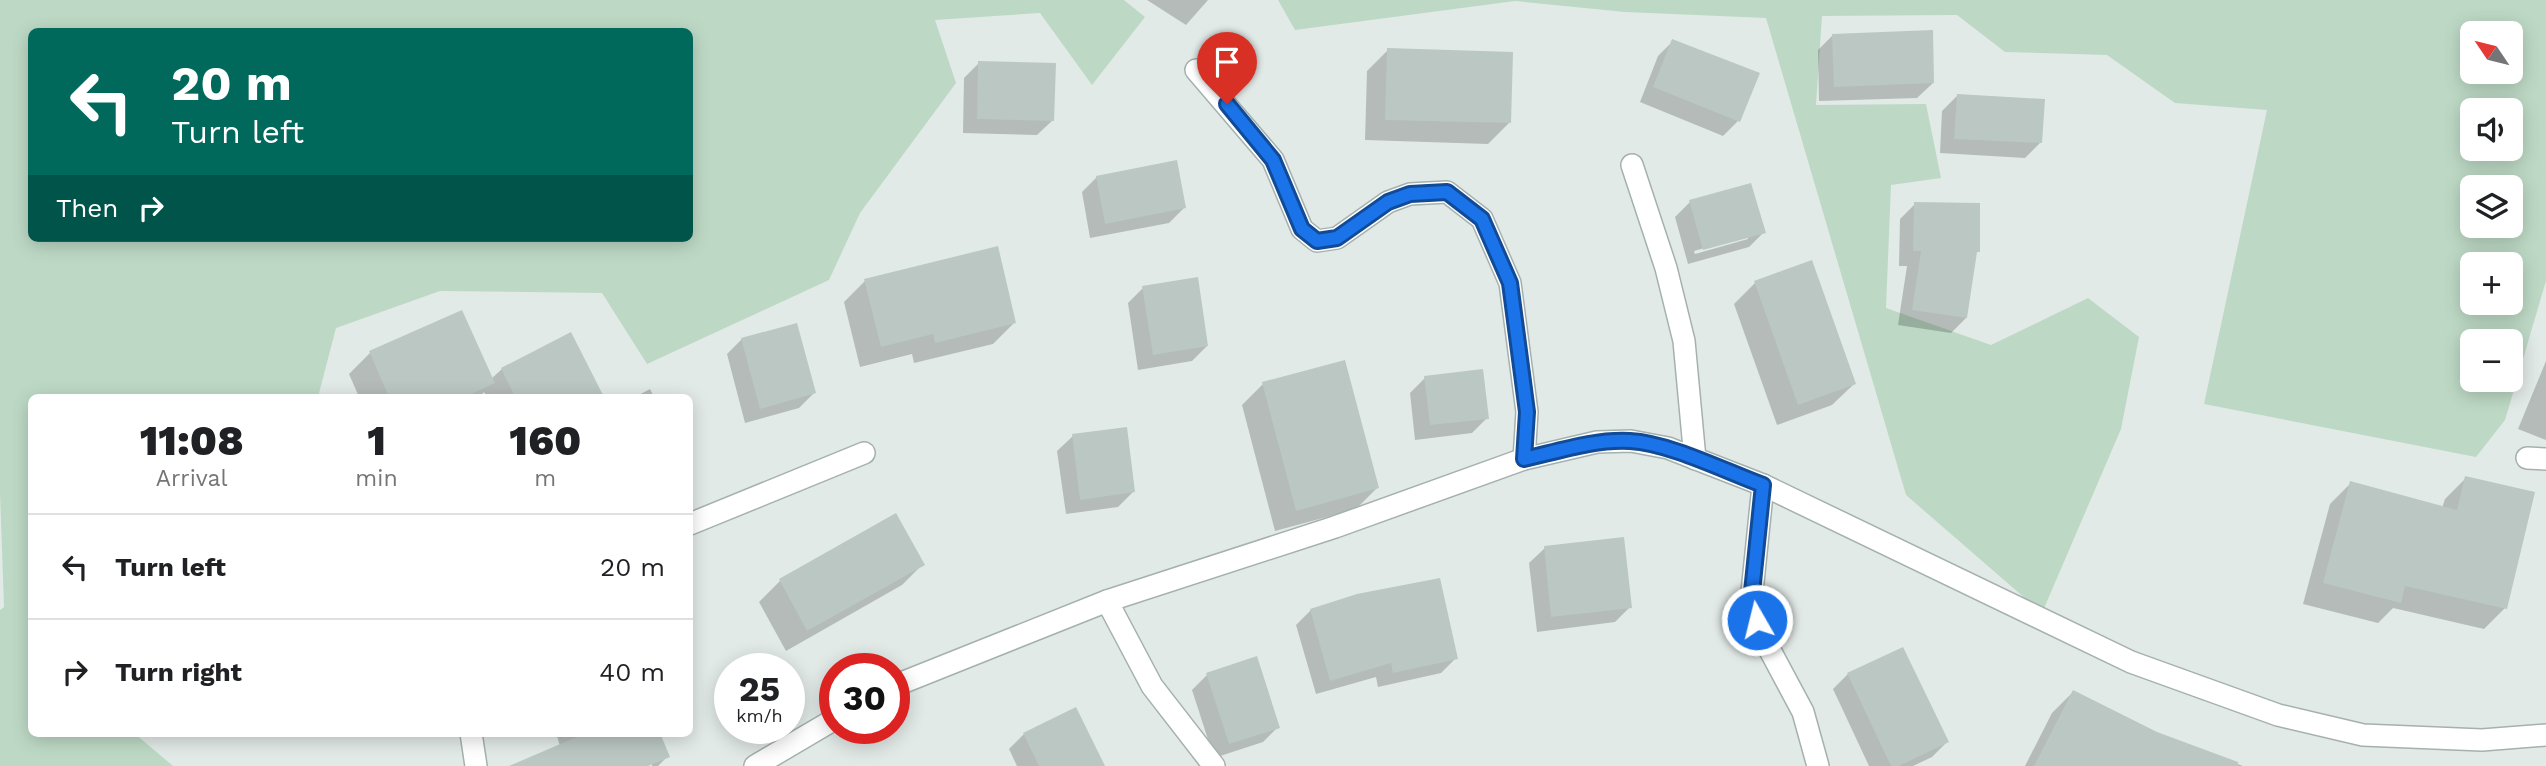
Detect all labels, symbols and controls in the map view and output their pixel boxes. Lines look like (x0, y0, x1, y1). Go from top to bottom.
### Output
north arrow (2460, 21, 2524, 84)
map controls (2460, 21, 2523, 392)
pin (1197, 32, 1257, 104)
icon: arrive (1208, 43, 1246, 81)
text: 20 m (171, 54, 292, 112)
icon: left (56, 56, 147, 147)
button: sound (2460, 98, 2523, 161)
text: Turn left (171, 113, 304, 151)
button: layers (2460, 175, 2523, 238)
icon: right (132, 189, 170, 227)
text: Then (56, 193, 118, 223)
button: + (2460, 252, 2523, 315)
button: − (2460, 329, 2523, 392)
text: 11:08 (140, 416, 244, 465)
text: 1 (367, 416, 386, 465)
text: 160 (509, 416, 581, 465)
text: Arrival (156, 465, 228, 492)
text: min (355, 465, 398, 492)
text: m (534, 465, 556, 492)
icon: left (56, 548, 94, 586)
text: Turn left (115, 552, 226, 582)
text: 20 m (600, 552, 665, 582)
position arrow (1720, 583, 1794, 657)
icon: right (56, 653, 94, 691)
speed limit sign: 30 (819, 653, 910, 744)
text: Turn right (115, 657, 242, 687)
text: 40 m (599, 657, 665, 687)
text: 25 (739, 668, 780, 710)
text: km/h (736, 705, 783, 726)

